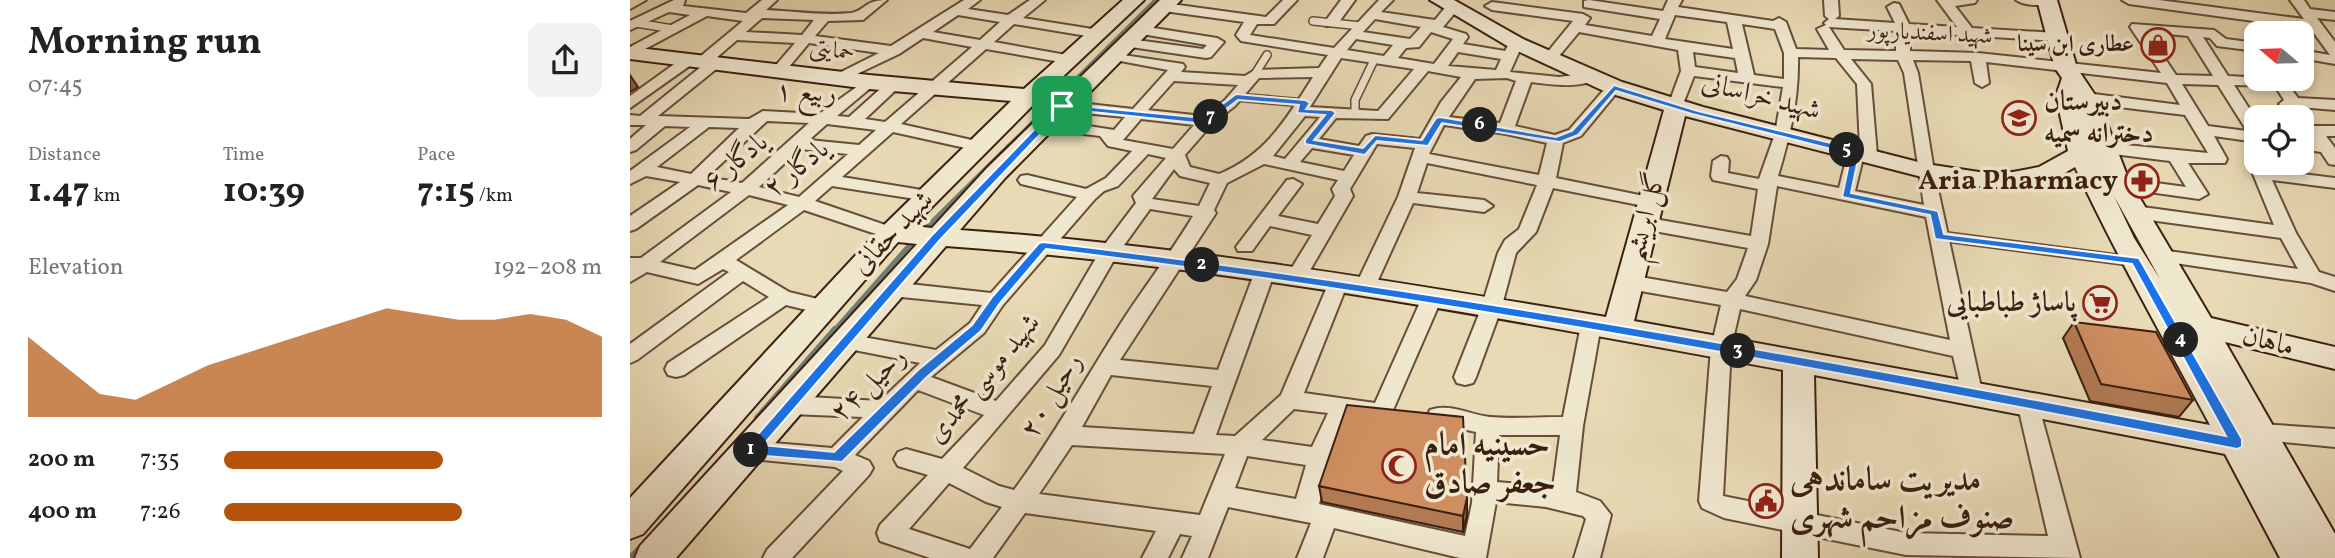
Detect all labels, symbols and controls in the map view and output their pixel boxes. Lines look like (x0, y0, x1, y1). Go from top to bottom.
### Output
street label: شهید اسفندیارپور (1865, 15, 1993, 53)
text: Morning run (28, 17, 262, 70)
north arrow (2244, 21, 2314, 91)
map controls (2244, 21, 2314, 175)
button: share (528, 23, 602, 97)
shop icon: عطاری ابن سینا (2139, 26, 2177, 64)
place label: عطاری ابن سینا (2017, 29, 2134, 61)
street label: حمایتی (807, 32, 857, 70)
street label: شهید خراسانی (1697, 63, 1825, 131)
text: 07:45 (28, 70, 83, 102)
street label: ربیع ۱ (775, 72, 837, 118)
pin (1032, 76, 1092, 136)
place label: دبیرستان دخترانه سمیه (2044, 83, 2154, 154)
icon: arrive (1043, 87, 1081, 125)
school or university icon: دبیرستان دخترانه سمیه (2000, 99, 2038, 137)
pin: 7 (1194, 100, 1228, 134)
text: 7 (1206, 103, 1215, 129)
button: locate (2244, 105, 2314, 175)
pin: 6 (1462, 108, 1498, 142)
text: 6 (1474, 111, 1485, 137)
street label: یادگار ۶ (695, 123, 778, 200)
street label: یادگار ۲ (756, 130, 839, 207)
pin: 5 (1830, 132, 1864, 168)
text: 5 (1842, 136, 1851, 162)
text: Distance (28, 142, 101, 168)
text: Time (223, 142, 264, 168)
text: Pace (417, 142, 455, 168)
place label: Aria Pharmacy (1918, 162, 2118, 201)
pharmacy icon: Aria Pharmacy (2123, 162, 2161, 200)
text: 1.47 (28, 168, 90, 216)
text: 10:39 (223, 168, 305, 216)
text: 7:15 (417, 168, 475, 216)
street label: گل ابریشم (1615, 168, 1682, 267)
street label: شهید حقانی (843, 182, 943, 284)
text: km (90, 183, 121, 209)
text: /km (475, 183, 513, 209)
pin: 2 (1184, 247, 1220, 282)
text: 2 (1197, 251, 1206, 277)
text: Elevation (28, 252, 124, 284)
text: 192–208 m (493, 252, 602, 284)
place label: پاساژ طباطبایی (1945, 284, 2078, 323)
supermarket icon: پاساژ طباطبایی (2081, 284, 2119, 322)
street label: شهید موسی محمدی (918, 305, 1050, 453)
street label: ماهان (2238, 317, 2298, 367)
pin: 4 (2164, 322, 2198, 358)
text: 4 (2175, 326, 2186, 352)
pin: 3 (1720, 334, 1756, 368)
text: 3 (1733, 337, 1742, 363)
street label: رحیل ۲۴ (822, 339, 916, 431)
street label: رحیل ۲۰ (1011, 346, 1093, 446)
place label: حسینیه امام جعفر صادق (1424, 424, 1556, 508)
pin: 1 (734, 433, 768, 468)
text: 1 (747, 436, 754, 462)
text: 200 m (28, 444, 95, 476)
text: 7:35 (140, 444, 179, 476)
mosque icon: حسینیه امام جعفر صادق (1380, 447, 1418, 485)
place label: مدیریت ساماندهی صنوف مزاحم شهری (1789, 459, 2014, 547)
public building icon: مدیریت ساماندهی صنوف مزاحم شهری (1747, 482, 1785, 520)
text: 400 m (28, 496, 97, 528)
text: 7:26 (140, 496, 181, 528)

